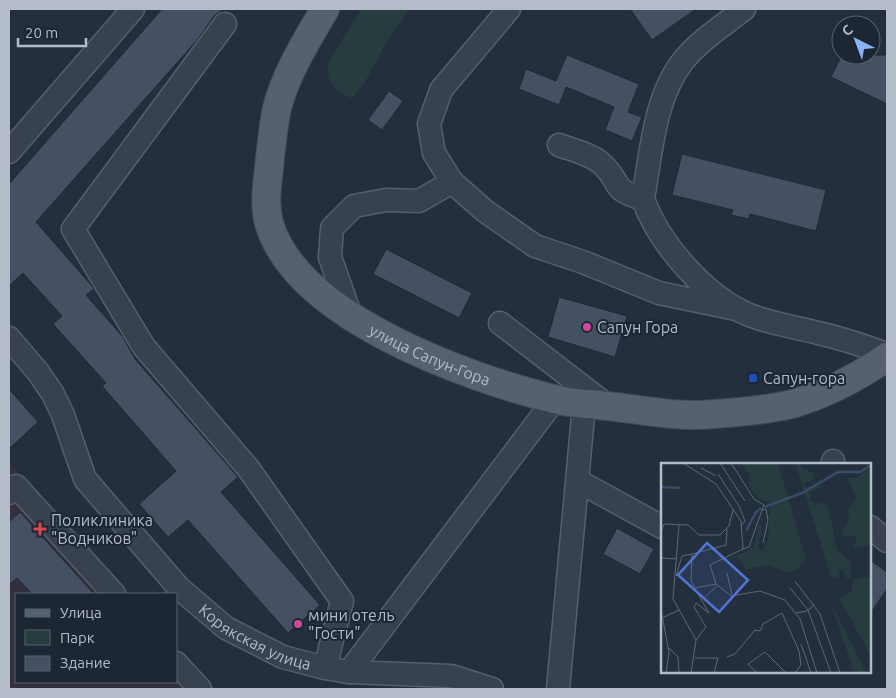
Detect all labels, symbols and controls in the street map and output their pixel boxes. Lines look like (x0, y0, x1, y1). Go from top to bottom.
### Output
scale bar (18, 15, 85, 47)
north arrow (831, 15, 881, 65)
text: С (839, 21, 856, 39)
text: 20 m (25, 24, 58, 41)
place label: Сапун Гора (597, 318, 678, 336)
street label: улица Сапун-Гора (366, 320, 493, 389)
marker: Сапун Гора (581, 321, 593, 333)
place label: Сапун-гора (763, 369, 845, 387)
marker: Сапун-гора (747, 372, 759, 384)
inset map (661, 463, 871, 673)
place label: Поликлиника "Водников" (51, 511, 153, 547)
marker: Поликлиника "Водников" (33, 522, 47, 536)
legend (15, 593, 178, 683)
street label: Корякская улица (195, 600, 313, 673)
text: Улица (60, 604, 102, 621)
place label: мини отель "Гости" (308, 606, 395, 642)
marker: мини отель "Гости" (292, 618, 304, 630)
text: Парк (60, 629, 95, 646)
text: Здание (60, 654, 111, 671)

